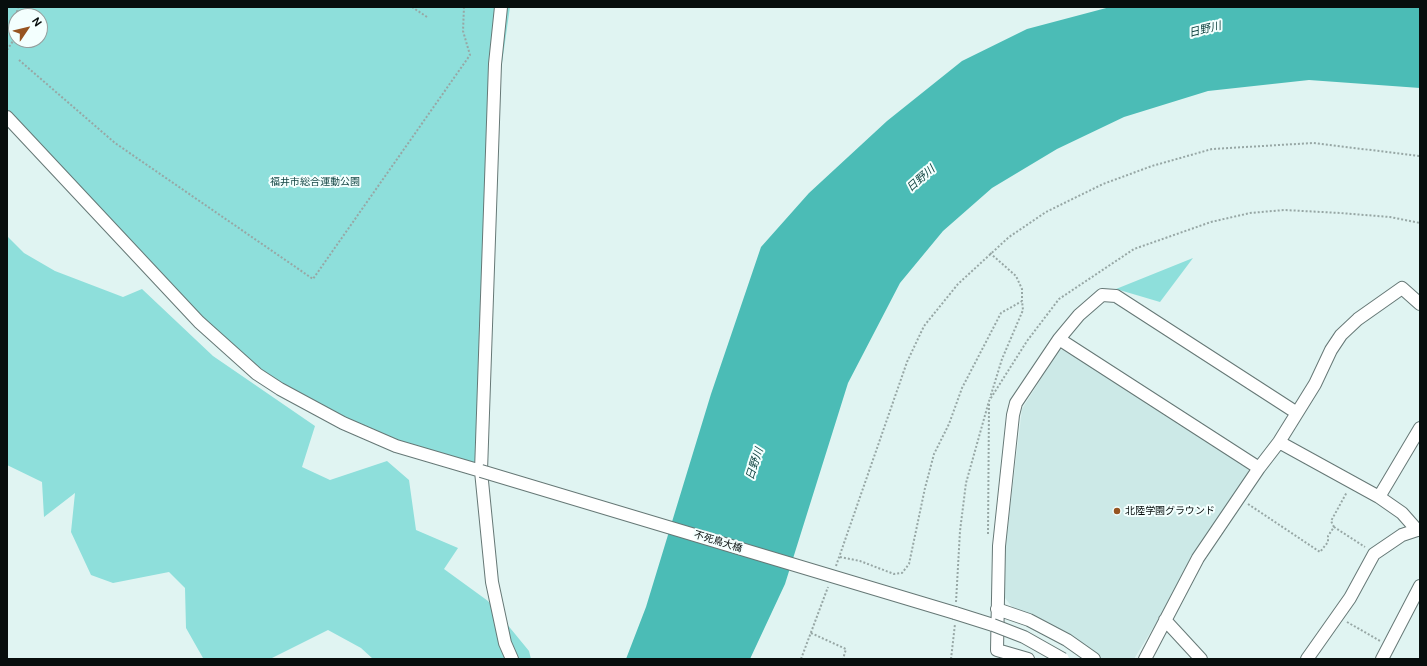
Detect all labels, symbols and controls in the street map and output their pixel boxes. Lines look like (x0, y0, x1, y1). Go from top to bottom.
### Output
north arrow (8, 8, 48, 48)
text: N (29, 14, 45, 29)
water label: 日野川 (1187, 20, 1223, 40)
water label: 日野川 (904, 163, 938, 195)
park label: 福井市総合運動公園 (270, 176, 360, 188)
water label: 日野川 (744, 446, 766, 482)
place label: 北陸学園グラウンド (1125, 505, 1215, 517)
marker: 北陸学園グラウンド (1112, 506, 1122, 516)
street label: 不死鳥大橋 (692, 529, 744, 555)

